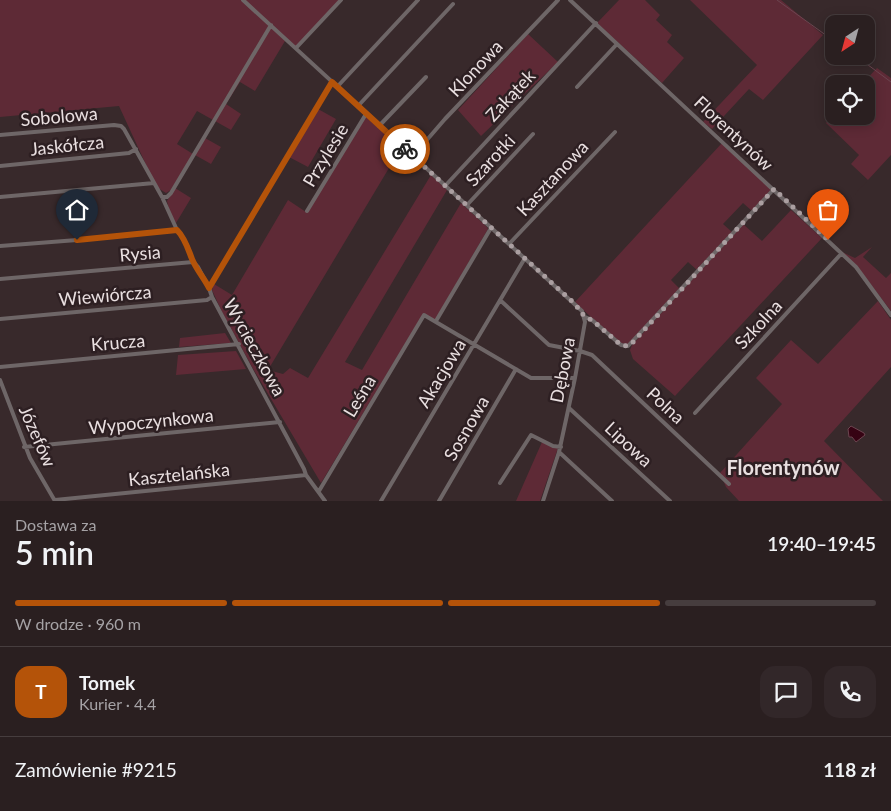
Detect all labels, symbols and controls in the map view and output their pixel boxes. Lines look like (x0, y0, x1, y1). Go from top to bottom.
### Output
north arrow (825, 15, 875, 65)
map controls (825, 15, 875, 125)
street label: Klonowa (443, 35, 507, 101)
street label: Zakątek (481, 64, 540, 125)
button: locate (825, 75, 875, 125)
street label: Florentynów (690, 91, 778, 175)
street label: Sobolowa (19, 102, 99, 130)
street label: Przylesie (298, 119, 352, 191)
courier (380, 124, 430, 174)
street label: Jaskółcza (29, 130, 105, 160)
street label: Szarotki (461, 130, 519, 190)
icon: bike (391, 135, 419, 163)
street label: Kasztanowa (511, 136, 593, 220)
pin (56, 189, 98, 240)
pin (807, 189, 849, 240)
icon: home (63, 196, 91, 224)
icon: bag (814, 196, 842, 224)
street label: Rysia (119, 240, 161, 266)
street label: Wiewiórcza (58, 280, 152, 310)
street label: Wycieczkowa (219, 294, 291, 400)
street label: Szkolna (730, 295, 786, 353)
street label: Krucza (90, 329, 146, 355)
street label: Akacjowa (412, 335, 470, 411)
street label: Dębowa (545, 335, 579, 405)
street label: Leśna (338, 371, 380, 421)
street label: Polna (642, 382, 690, 428)
street label: Sosnowa (439, 392, 493, 464)
street label: Józefów (15, 402, 61, 470)
street label: Wypoczynkowa (87, 403, 215, 439)
street label: Lipowa (601, 417, 657, 471)
district label: Florentynów (726, 455, 840, 479)
street label: Kasztelańska (127, 458, 231, 490)
text: Dostawa za (15, 515, 96, 534)
text: 19:40–19:45 (767, 532, 876, 555)
text: 5 min (15, 533, 94, 572)
text: W drodze · 960 m (15, 614, 141, 633)
button: chat (760, 666, 812, 718)
button: phone (824, 666, 876, 718)
text: Tomek (79, 671, 135, 694)
text: T (35, 680, 47, 703)
text: Kurier · 4.4 (79, 694, 156, 713)
text: Zamówienie #9215 (15, 758, 177, 781)
text: 118 zł (823, 758, 876, 781)

